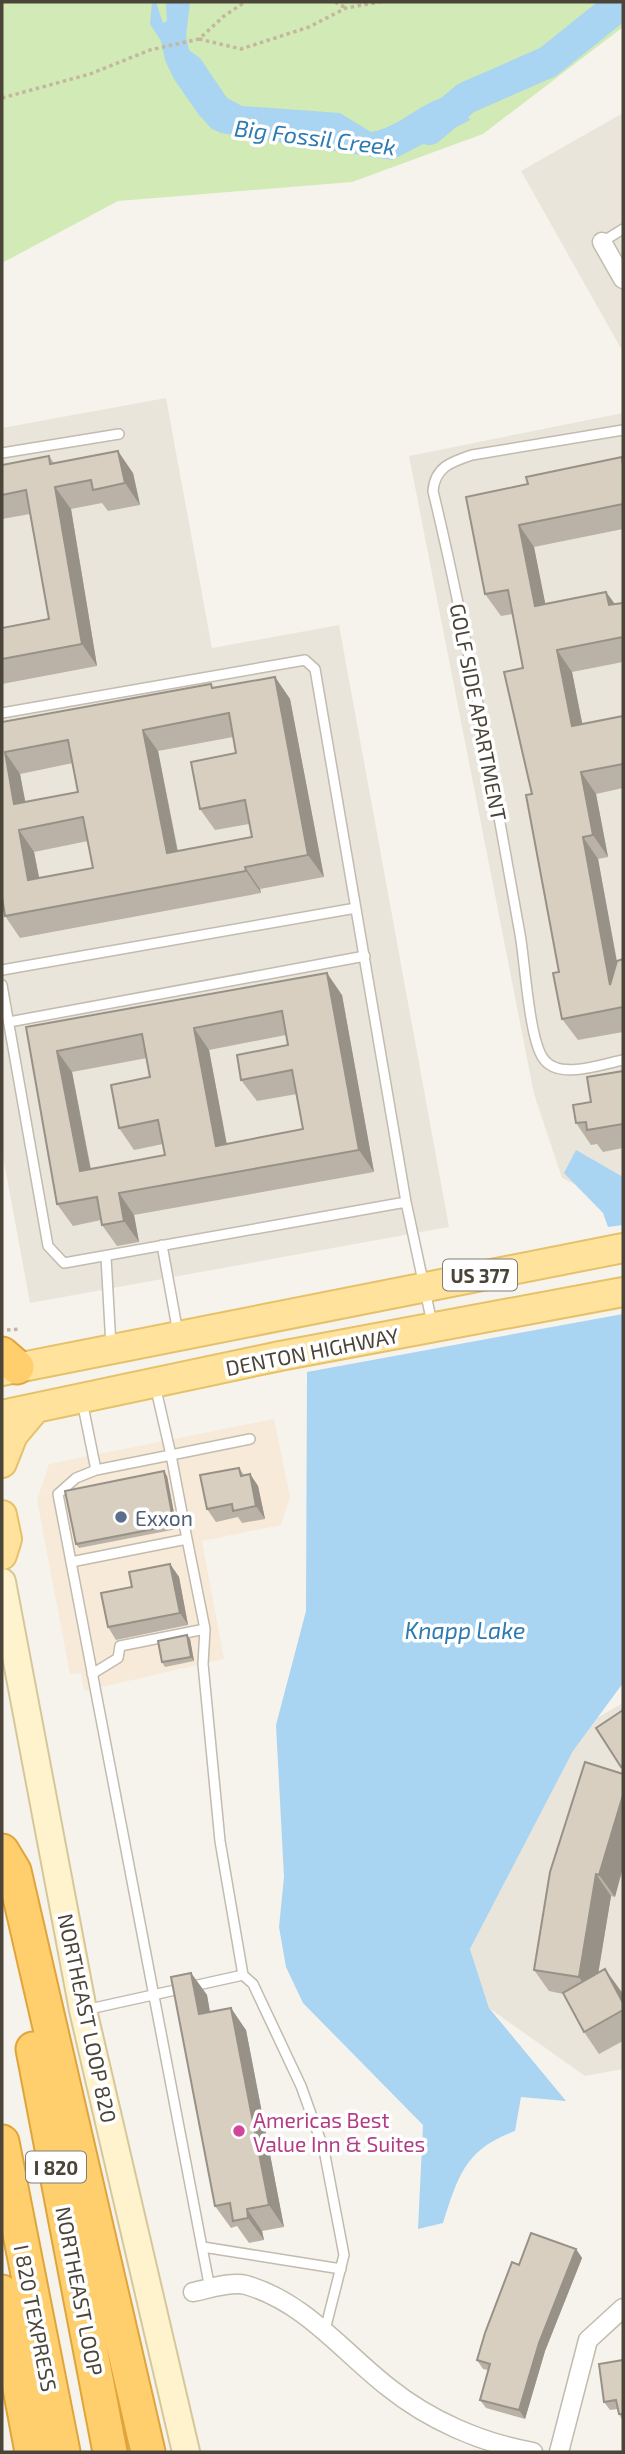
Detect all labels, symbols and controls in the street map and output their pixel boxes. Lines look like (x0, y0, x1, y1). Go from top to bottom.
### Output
water label: Big Fossil Creek (233, 113, 397, 161)
street label: GOLF SIDE APARTMENT (446, 601, 512, 823)
road number: US 377 (443, 1260, 517, 1290)
street label: DENTON HIGHWAY (223, 1322, 401, 1380)
place label: Exxon (135, 1505, 193, 1530)
marker: Exxon (113, 1509, 129, 1525)
water label: Knapp Lake (405, 1616, 525, 1644)
street label: NORTHEAST LOOP 820 (54, 1911, 122, 2125)
place label: Americas Best Value Inn & Suites (253, 2107, 425, 2156)
marker: Americas Best Value Inn & Suites (231, 2123, 247, 2139)
road number: I 820 (26, 2152, 86, 2182)
street label: NORTHEAST LOOP (51, 2204, 109, 2378)
street label: I 820 TEXPRESS (10, 2242, 62, 2394)

